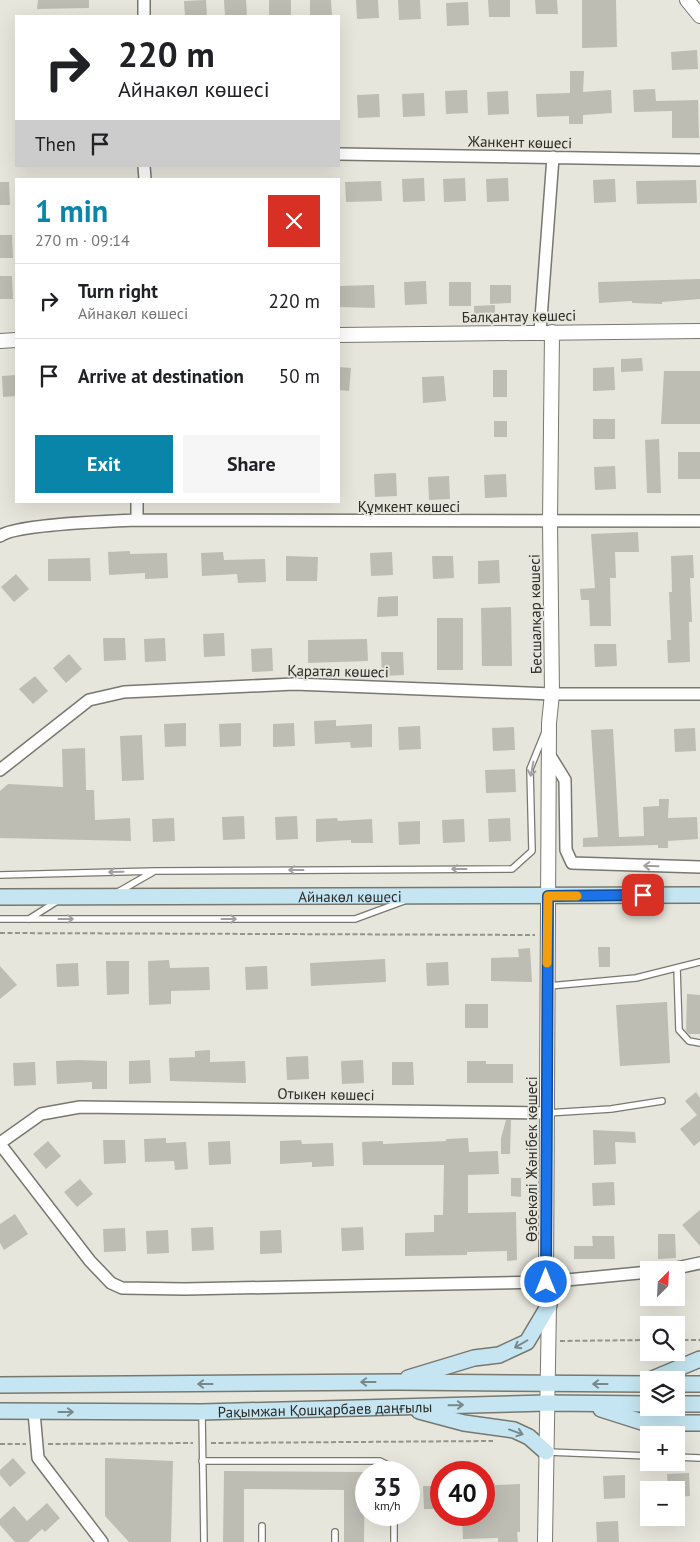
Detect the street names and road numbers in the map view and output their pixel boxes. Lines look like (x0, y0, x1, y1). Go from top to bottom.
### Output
street label: Жанкент көшесі (467, 132, 572, 152)
street label: Балқантау көшесі (462, 306, 576, 326)
street label: Құмкент көшесі (358, 497, 460, 516)
street label: Бесшалқар көшесі (524, 554, 546, 674)
street label: Қаратал көшесі (287, 661, 389, 681)
street label: Айнакөл көшесі (298, 886, 402, 906)
street label: Өзбекәлі Жәнібек көшесі (522, 1076, 541, 1242)
street label: Отыкен көшесі (277, 1084, 375, 1104)
street label: Рақымжан Қошқарбаев даңғылы (217, 1396, 432, 1421)

